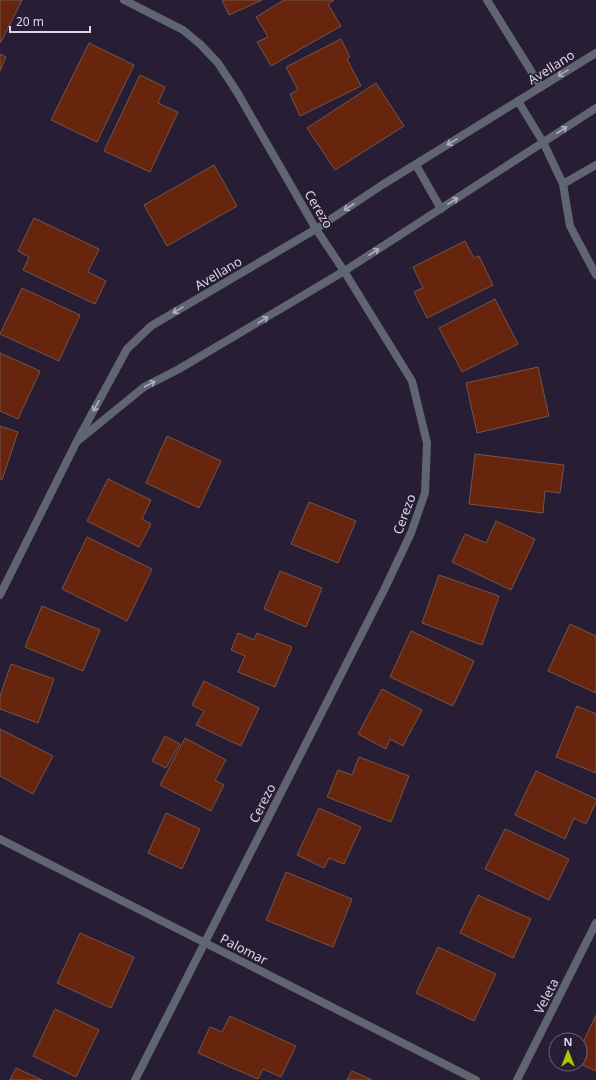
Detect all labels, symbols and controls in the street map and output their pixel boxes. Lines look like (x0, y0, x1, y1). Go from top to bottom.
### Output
scale bar (10, 8, 90, 34)
text: 20 m (16, 13, 44, 30)
street label: Avellano (524, 45, 578, 88)
one-way arrow (557, 70, 569, 78)
one-way arrow (556, 126, 567, 134)
one-way arrow (446, 138, 458, 146)
street label: Cerezo (301, 186, 338, 232)
one-way arrow (447, 197, 458, 205)
one-way arrow (344, 203, 355, 211)
one-way arrow (368, 248, 379, 256)
street label: Avellano (191, 252, 245, 294)
one-way arrow (172, 307, 184, 315)
one-way arrow (257, 315, 269, 323)
one-way arrow (144, 380, 156, 387)
one-way arrow (91, 400, 99, 412)
street label: Cerezo (388, 491, 420, 537)
street label: Cerezo (244, 780, 280, 826)
street label: Palomar (217, 929, 271, 969)
street label: Veleta (529, 975, 563, 1017)
north arrow (548, 1032, 588, 1072)
text: N (564, 1034, 572, 1049)

